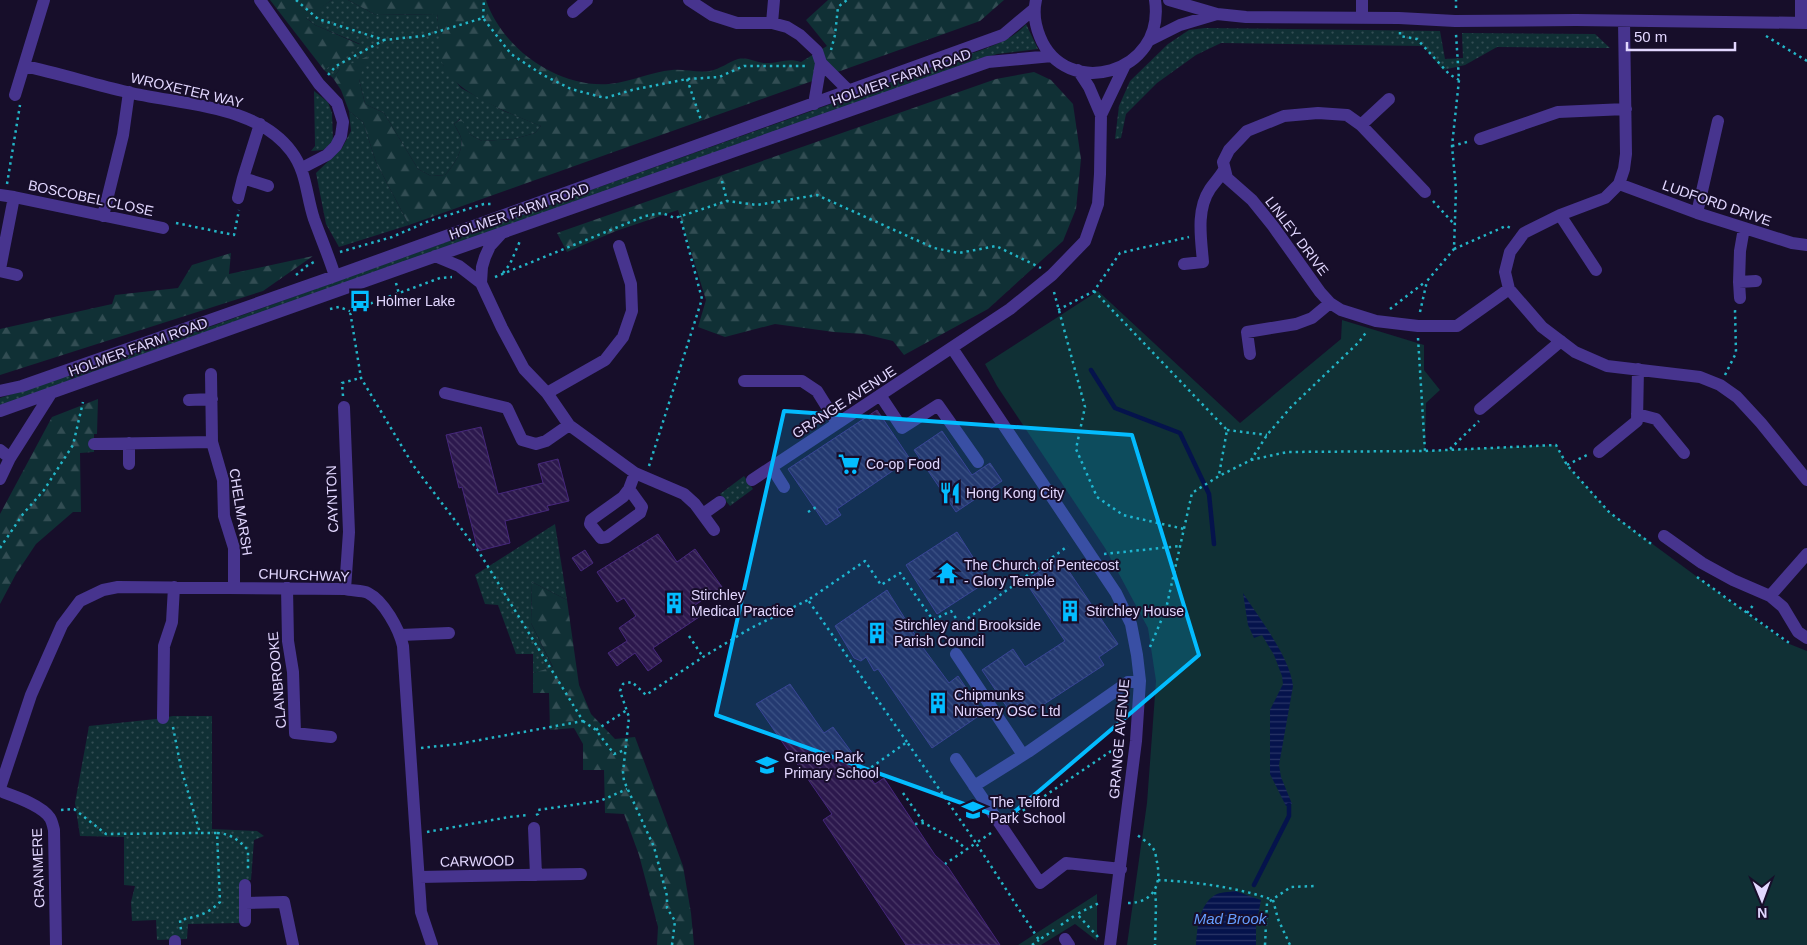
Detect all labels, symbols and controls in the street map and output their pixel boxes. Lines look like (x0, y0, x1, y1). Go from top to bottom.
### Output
scale bar (1627, 20, 1734, 52)
text: 50 m (1634, 28, 1667, 45)
street label: HOLMER FARM ROAD (829, 46, 973, 108)
street label: WROXETER WAY (129, 69, 246, 111)
street label: BOSCOBEL CLOSE (27, 177, 155, 219)
street label: LUDFORD DRIVE (1660, 177, 1774, 229)
street label: HOLMER FARM ROAD (447, 180, 591, 242)
street label: LINLEY DRIVE (1262, 193, 1332, 279)
bus stop icon: Holmer Lake (347, 288, 373, 314)
place label: Holmer Lake (376, 293, 456, 309)
street label: HOLMER FARM ROAD (66, 314, 210, 380)
street label: GRANGE AVENUE (789, 363, 899, 441)
supermarket icon: Co-op Food (836, 451, 862, 477)
place label: Co-op Food (866, 456, 940, 472)
street label: CAYNTON (323, 465, 341, 533)
street label: CHELMARSH (226, 467, 256, 557)
restaurant icon: Hong Kong City (937, 480, 963, 506)
place label: Hong Kong City (966, 485, 1064, 501)
place label: The Church of Pentecost - Glory Temple (964, 557, 1119, 589)
temple icon: The Church of Pentecost - Glory Temple (934, 560, 960, 586)
street label: CHURCHWAY (258, 565, 350, 585)
place label: Stirchley Medical Practice (691, 587, 794, 619)
building icon: Stirchley Medical Practice (661, 590, 687, 616)
building icon: Stirchley House (1057, 598, 1083, 624)
place label: Stirchley House (1086, 603, 1184, 619)
place label: Stirchley and Brookside Parish Council (894, 617, 1041, 649)
building icon: Stirchley and Brookside Parish Council (864, 620, 890, 646)
street label: CLANBROOKE (265, 631, 289, 729)
street label: GRANGE AVENUE (1106, 678, 1132, 800)
place label: Chipmunks Nursery OSC Ltd (954, 687, 1061, 719)
building icon: Chipmunks Nursery OSC Ltd (925, 690, 951, 716)
place label: Grange Park Primary School (784, 749, 879, 781)
school or university icon: Grange Park Primary School (754, 752, 780, 778)
place label: The Telford Park School (990, 794, 1065, 826)
school or university icon: The Telford Park School (960, 797, 986, 823)
street label: CRANMERE (29, 828, 47, 908)
street label: CARWOOD (440, 852, 514, 870)
north arrow (1737, 875, 1787, 925)
text: N (1757, 905, 1767, 921)
water label: Mad Brook (1194, 910, 1268, 927)

